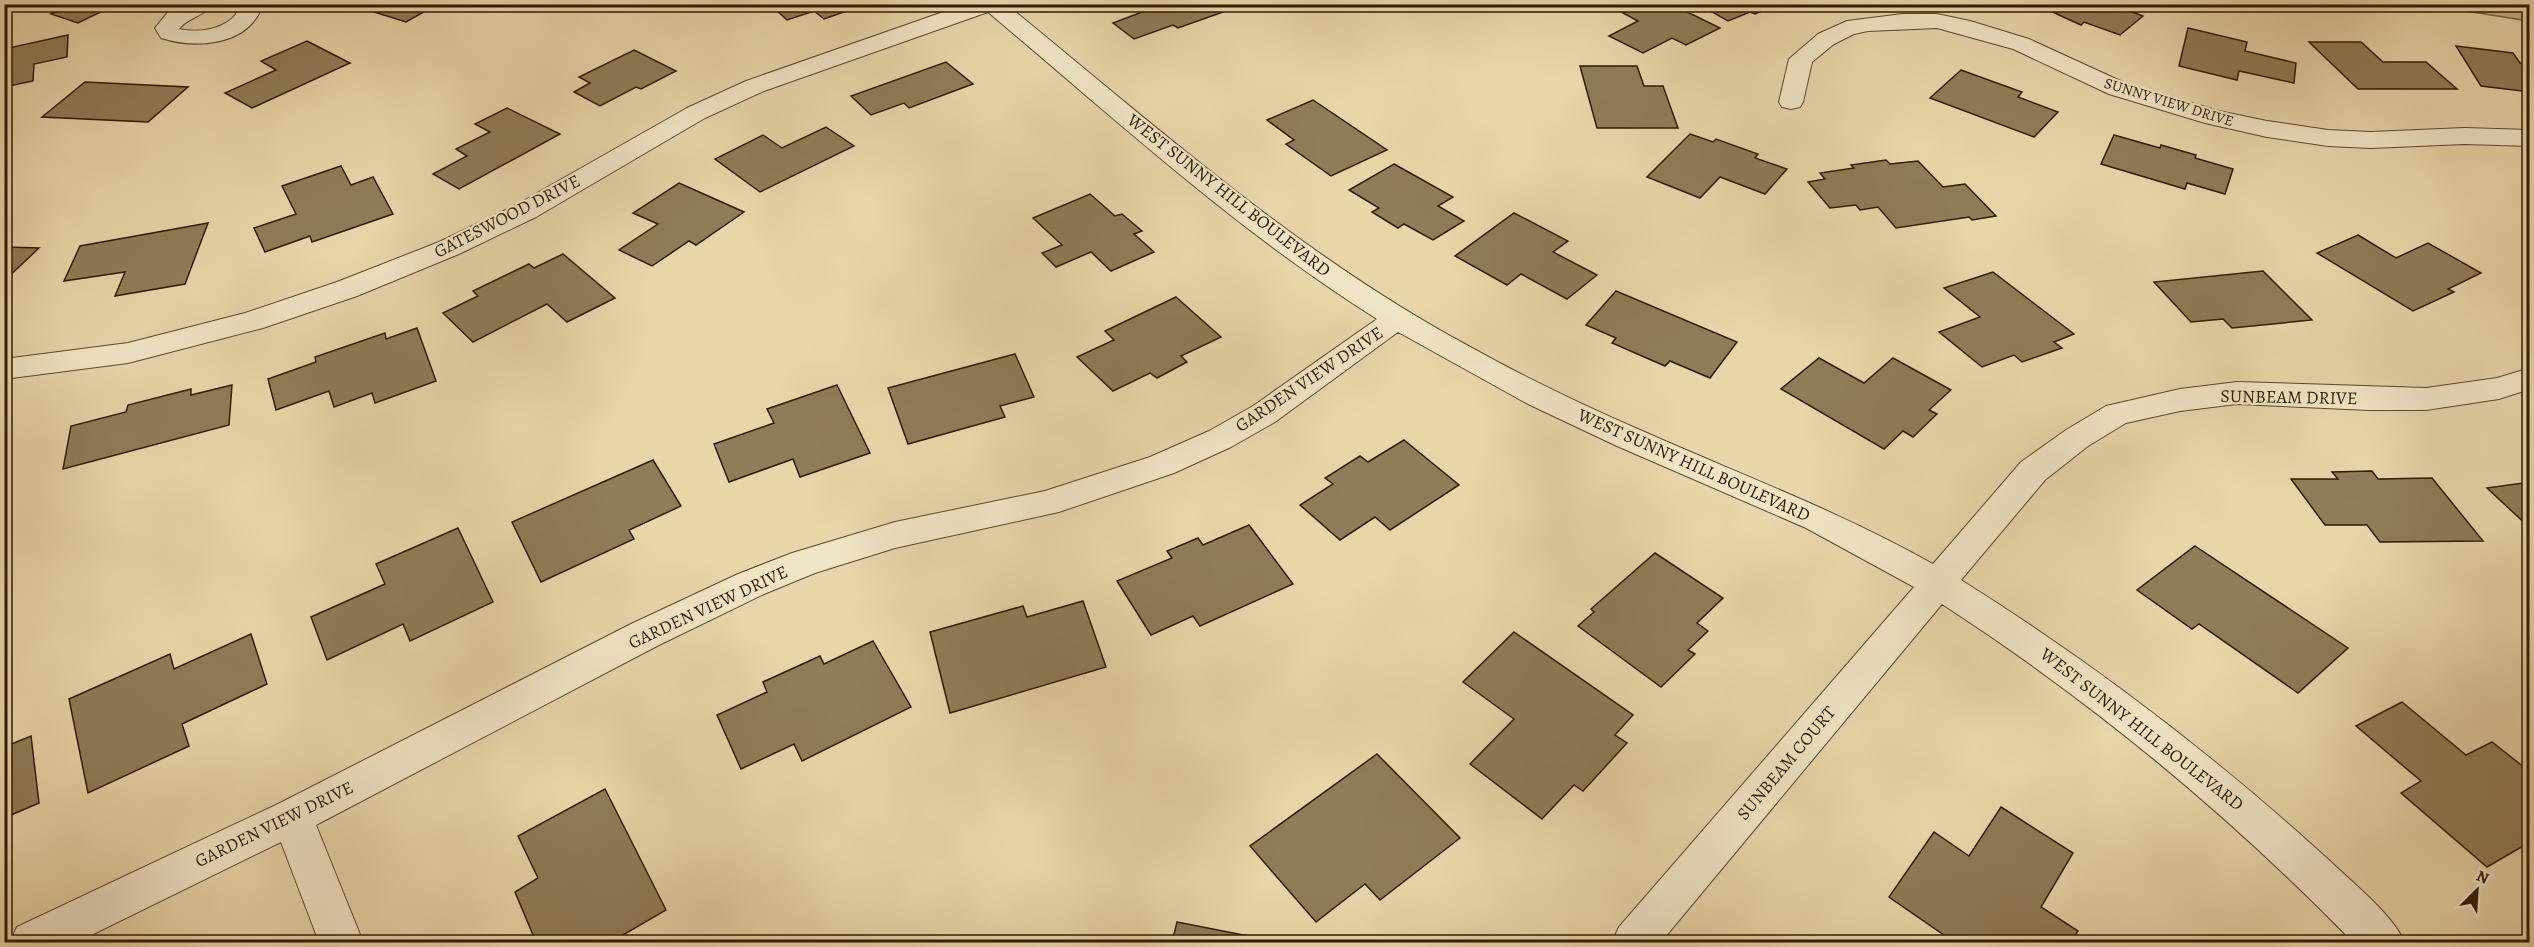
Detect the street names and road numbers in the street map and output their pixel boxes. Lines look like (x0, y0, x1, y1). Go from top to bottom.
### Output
street label: SUNNY VIEW DRIVE (2102, 73, 2236, 131)
street label: WEST SUNNY HILL BOULEVARD (1122, 107, 1336, 282)
street label: GATESWOOD DRIVE (430, 169, 584, 263)
street label: GARDEN VIEW DRIVE (1230, 321, 1388, 437)
street label: SUNBEAM DRIVE (2220, 384, 2358, 410)
street label: WEST SUNNY HILL BOULEVARD (1573, 402, 1814, 527)
street label: GARDEN VIEW DRIVE (624, 559, 792, 655)
street label: WEST SUNNY HILL BOULEVARD (2035, 641, 2249, 816)
street label: SUNBEAM COURT (1731, 701, 1841, 825)
street label: GARDEN VIEW DRIVE (191, 775, 357, 873)

